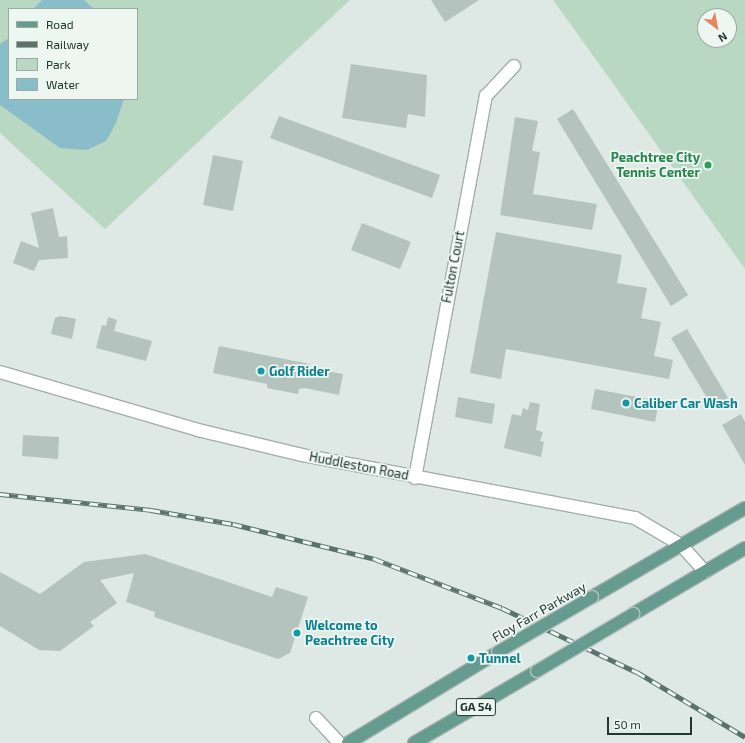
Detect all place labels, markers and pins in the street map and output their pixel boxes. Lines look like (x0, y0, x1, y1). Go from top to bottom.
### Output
place label: Peachtree City Tennis Center (611, 150, 700, 181)
marker: Peachtree City Tennis Center (703, 160, 713, 170)
place label: Golf Rider (269, 363, 330, 379)
marker: Golf Rider (256, 366, 266, 376)
place label: Caliber Car Wash (634, 395, 738, 411)
marker: Caliber Car Wash (621, 398, 631, 408)
place label: Welcome to Peachtree City (305, 618, 394, 649)
marker: Welcome to Peachtree City (292, 628, 302, 638)
place label: Tunnel (479, 650, 521, 666)
marker: Tunnel (466, 653, 476, 663)

